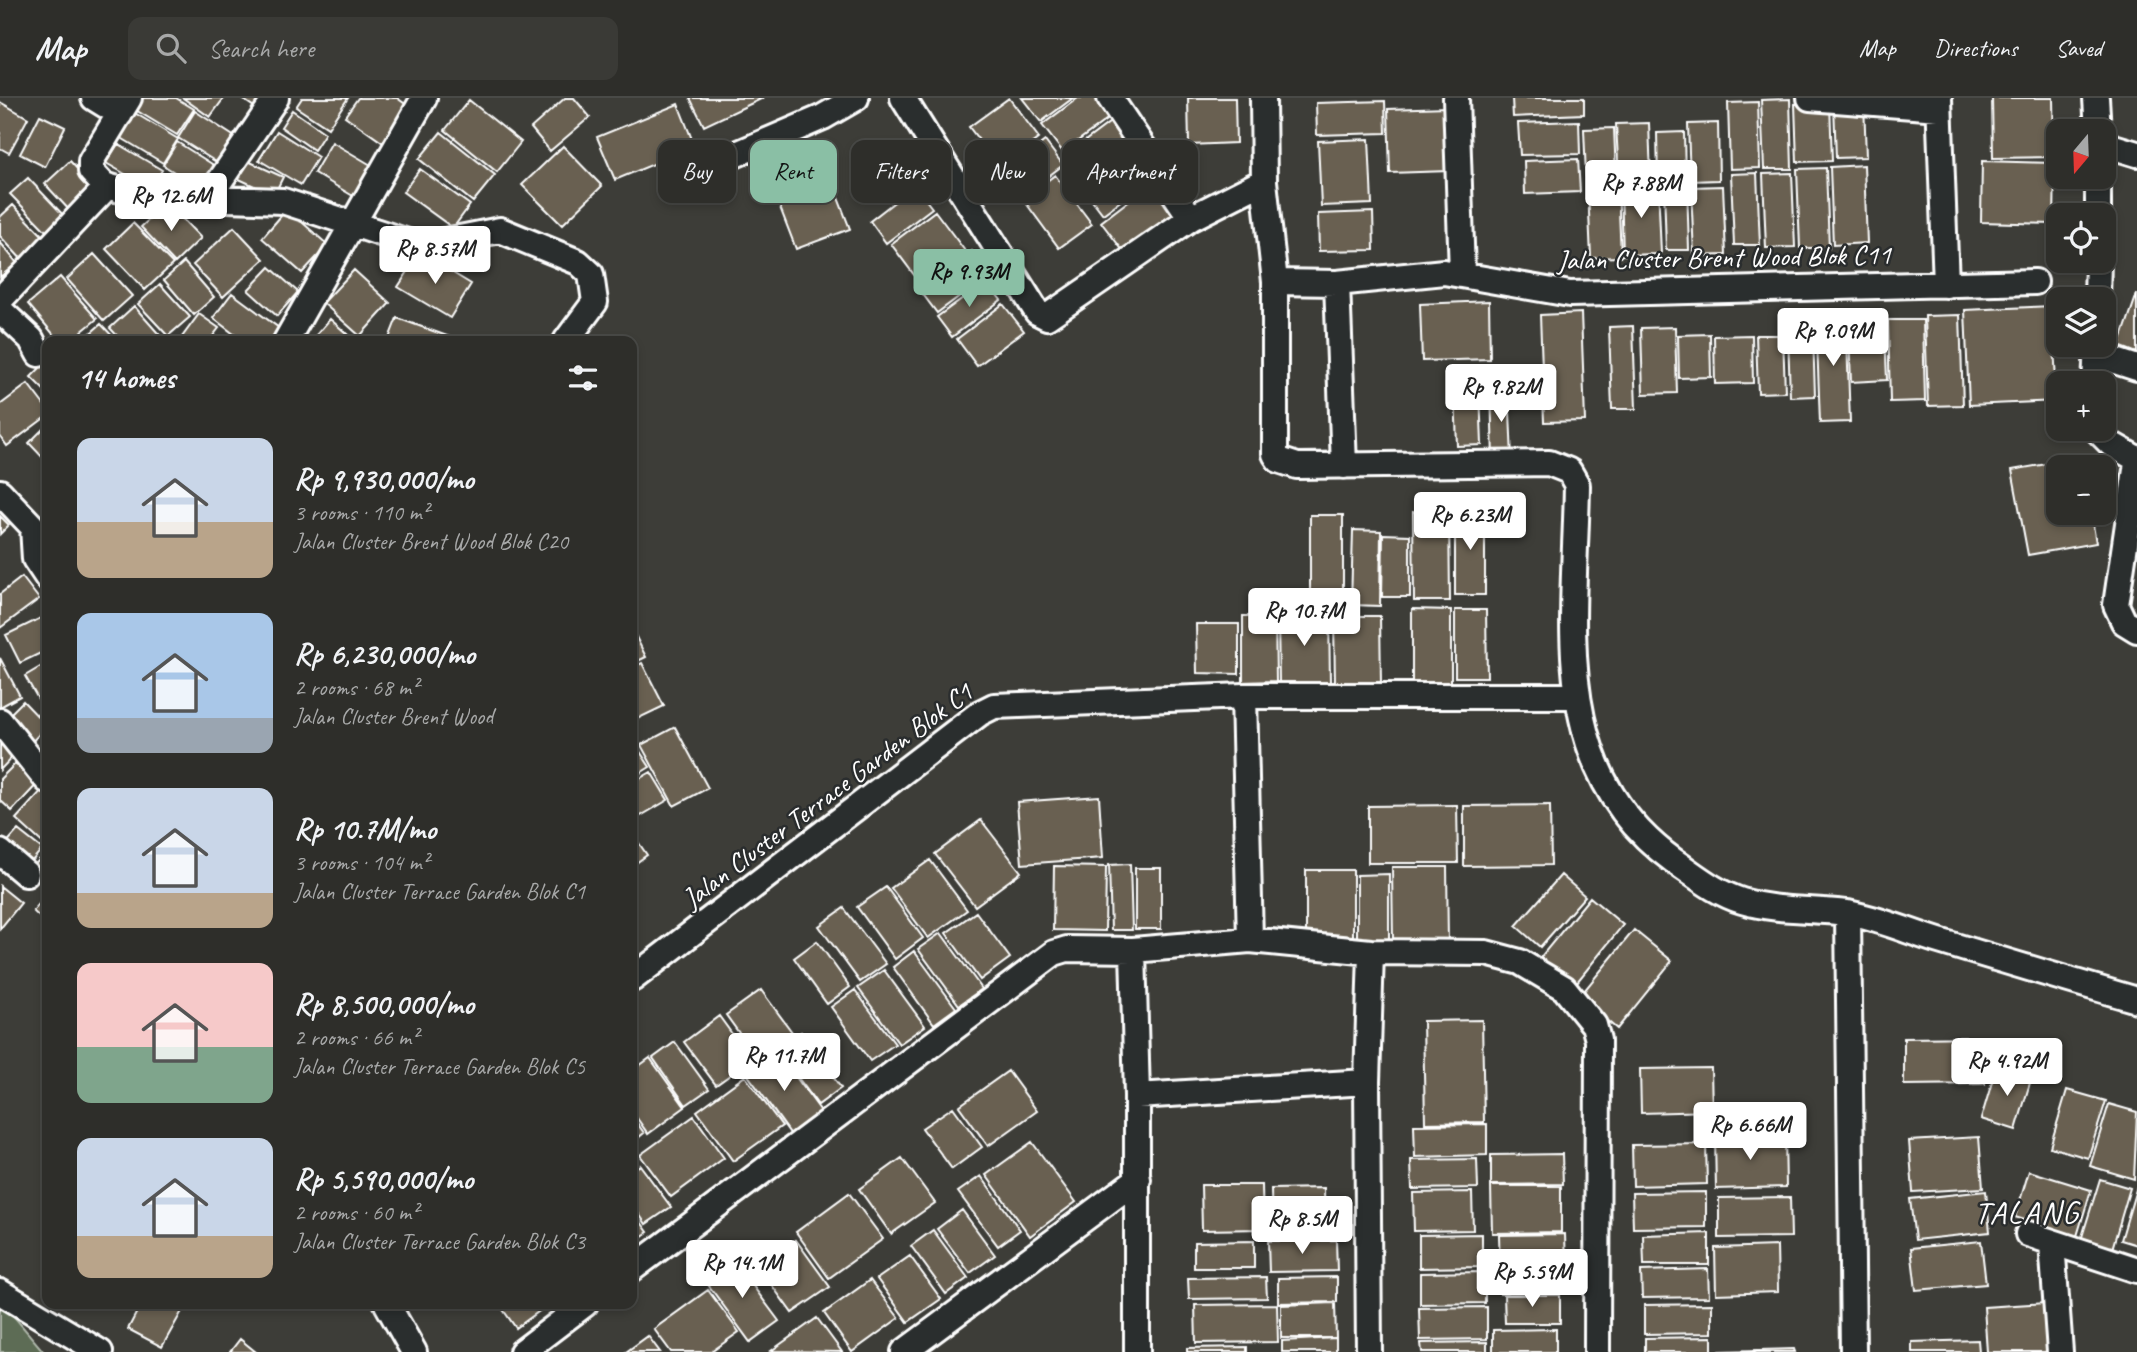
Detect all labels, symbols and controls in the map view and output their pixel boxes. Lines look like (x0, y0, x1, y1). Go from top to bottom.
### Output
search box (128, 17, 618, 80)
text: Map (35, 27, 86, 69)
icon: search (152, 29, 190, 67)
text: Search here (208, 32, 314, 65)
text: Map (1859, 33, 1896, 63)
text: Directions (1934, 33, 2017, 63)
text: Saved (2055, 33, 2102, 63)
north arrow (2046, 119, 2116, 189)
map controls (2046, 119, 2116, 525)
chip: Buy (658, 140, 736, 203)
chip: Rent (750, 140, 837, 203)
chip: Filters (851, 140, 951, 203)
chip: New (965, 140, 1048, 203)
chip: Apartment (1062, 140, 1198, 203)
pin: Rp 7.88M (1569, 160, 1713, 220)
text: Rp 7.88M (1601, 168, 1681, 197)
pin: Rp 12.6M (99, 174, 243, 233)
text: Rp 12.6M (131, 181, 211, 210)
button: locate (2046, 203, 2116, 273)
pin: Rp 8.57M (363, 226, 507, 286)
text: Rp 8.57M (395, 234, 475, 263)
street label: Jalan Cluster Brent Wood Blok C11 (1555, 237, 1893, 277)
pin: Rp 9.93M (897, 250, 1041, 309)
text: Rp 9.93M (929, 257, 1009, 286)
button: layers (2046, 287, 2116, 357)
pin: Rp 9.09M (1761, 308, 1905, 368)
text: Rp 9.09M (1793, 316, 1873, 345)
text: 14 homes (77, 359, 175, 397)
icon: filters (564, 359, 602, 397)
pin: Rp 9.82M (1429, 364, 1573, 424)
button: + (2046, 371, 2116, 441)
text: Rp 9.82M (1461, 372, 1541, 401)
button: − (2046, 455, 2116, 525)
text: Rp 9,930,000/mo (294, 460, 474, 498)
icon: home (133, 466, 217, 550)
pin: Rp 6.23M (1398, 492, 1542, 552)
text: 3 rooms · 110 m² (294, 498, 429, 527)
text: Rp 6.23M (1430, 500, 1510, 529)
text: Jalan Cluster Brent Wood Blok C20 (294, 527, 568, 556)
pin: Rp 10.7M (1232, 588, 1376, 648)
text: Rp 10.7M (1264, 596, 1344, 625)
text: Rp 6,230,000/mo (294, 635, 475, 673)
icon: home (133, 641, 217, 725)
text: 2 rooms · 68 m² (294, 673, 418, 702)
street label: Jalan Cluster Terrace Garden Blok C1 (673, 674, 980, 917)
text: Jalan Cluster Brent Wood (294, 702, 493, 731)
text: Rp 10.7M/mo (294, 810, 436, 848)
icon: home (133, 816, 217, 900)
text: 3 rooms · 104 m² (294, 848, 429, 877)
text: Jalan Cluster Terrace Garden Blok C1 (294, 877, 585, 906)
text: Rp 8,500,000/mo (294, 985, 474, 1023)
icon: home (133, 991, 217, 1075)
text: 2 rooms · 66 m² (294, 1023, 418, 1052)
pin: Rp 11.7M (712, 1034, 856, 1093)
pin: Rp 4.92M (1935, 1038, 2079, 1098)
text: Rp 11.7M (744, 1041, 824, 1070)
text: Rp 4.92M (1967, 1046, 2047, 1075)
text: Jalan Cluster Terrace Garden Blok C5 (294, 1052, 585, 1081)
pin: Rp 6.66M (1678, 1102, 1822, 1162)
text: Rp 6.66M (1709, 1110, 1791, 1139)
text: Rp 5,590,000/mo (294, 1160, 473, 1198)
icon: home (133, 1166, 217, 1250)
district label: TALANG (1974, 1192, 2081, 1233)
pin: Rp 8.5M (1237, 1196, 1367, 1256)
text: 2 rooms · 60 m² (294, 1198, 418, 1227)
text: Rp 8.5M (1268, 1204, 1336, 1233)
text: Jalan Cluster Terrace Garden Blok C3 (294, 1227, 585, 1256)
pin: Rp 14.1M (670, 1240, 814, 1300)
text: Rp 14.1M (702, 1248, 782, 1277)
pin: Rp 5.59M (1460, 1250, 1604, 1309)
text: Rp 5.59M (1493, 1257, 1571, 1286)

